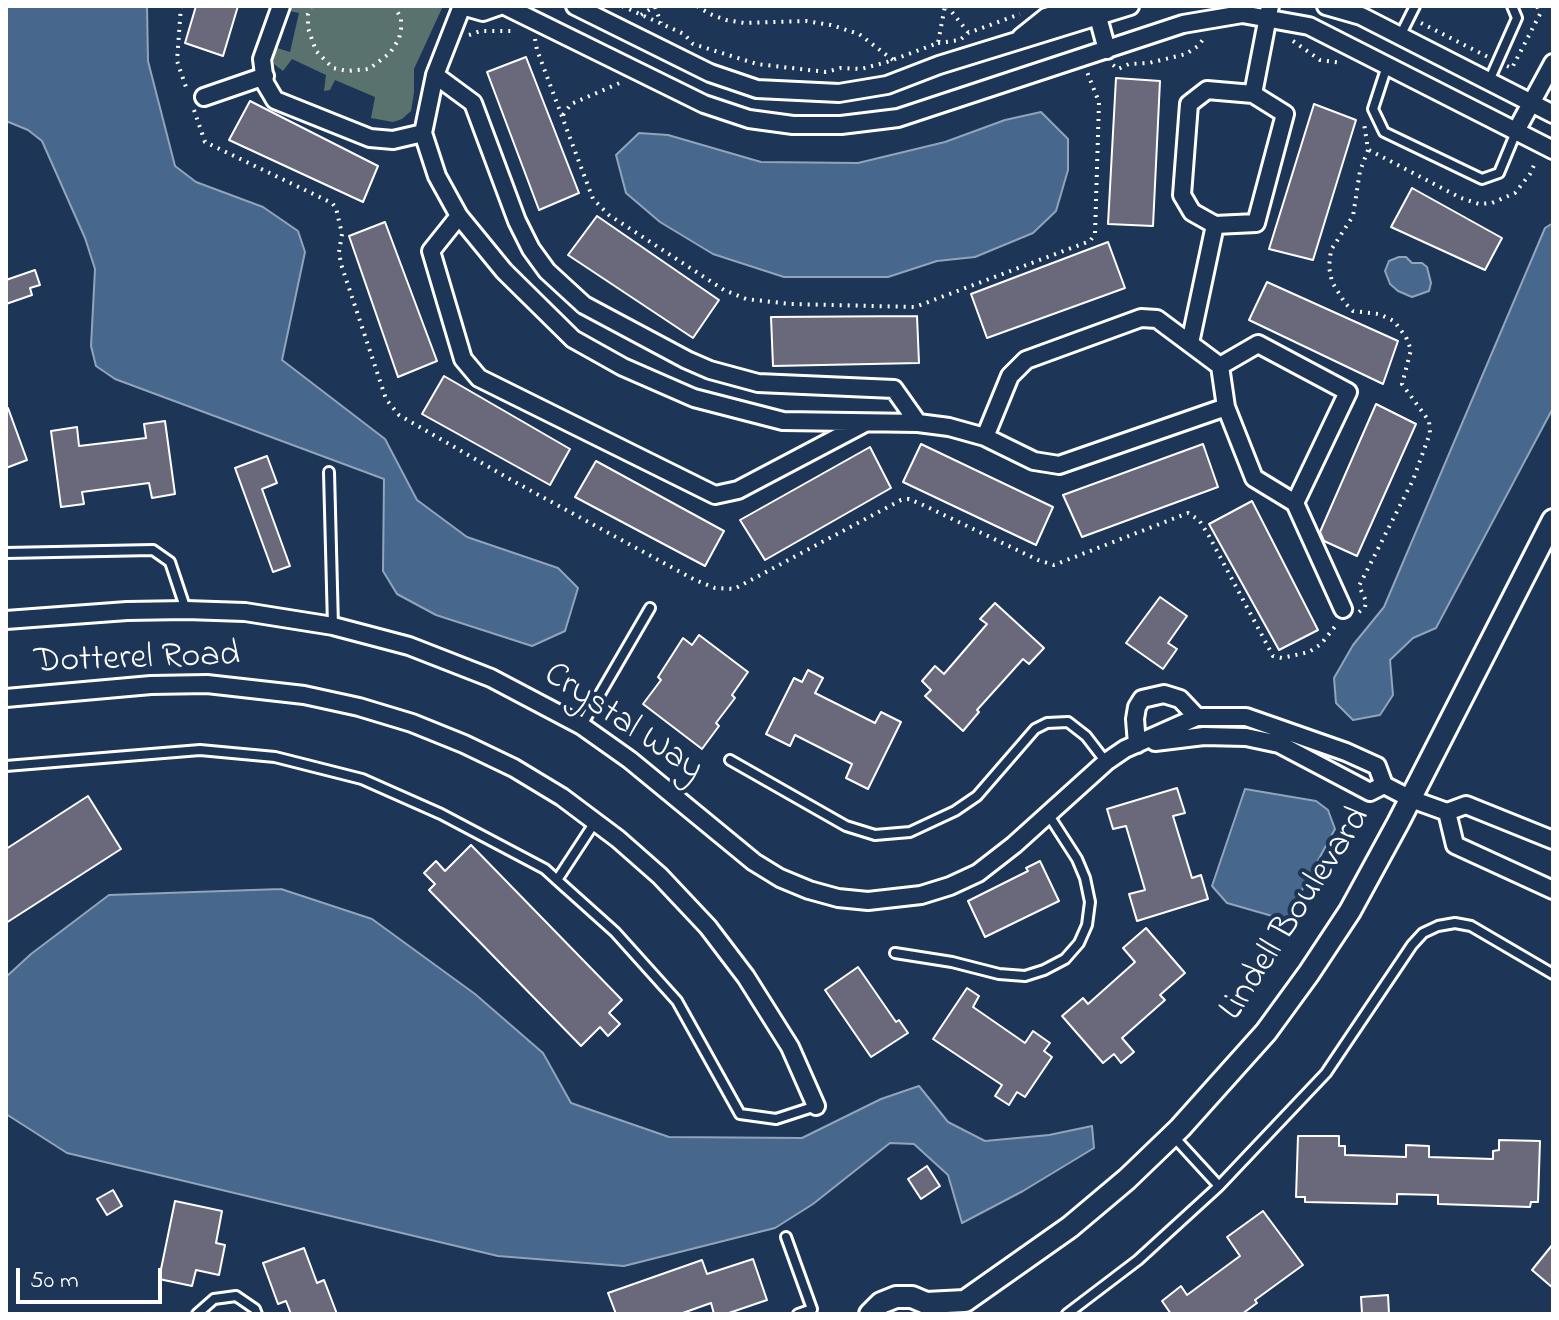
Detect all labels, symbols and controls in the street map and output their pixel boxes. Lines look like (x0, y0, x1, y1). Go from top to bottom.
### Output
street label: Dotterel Road (33, 636, 241, 686)
street label: Crystal Way (534, 655, 710, 793)
street label: Lindell Boulevard (1212, 800, 1382, 1030)
scale bar (20, 1252, 166, 1302)
text: 50 m (30, 1264, 79, 1299)

